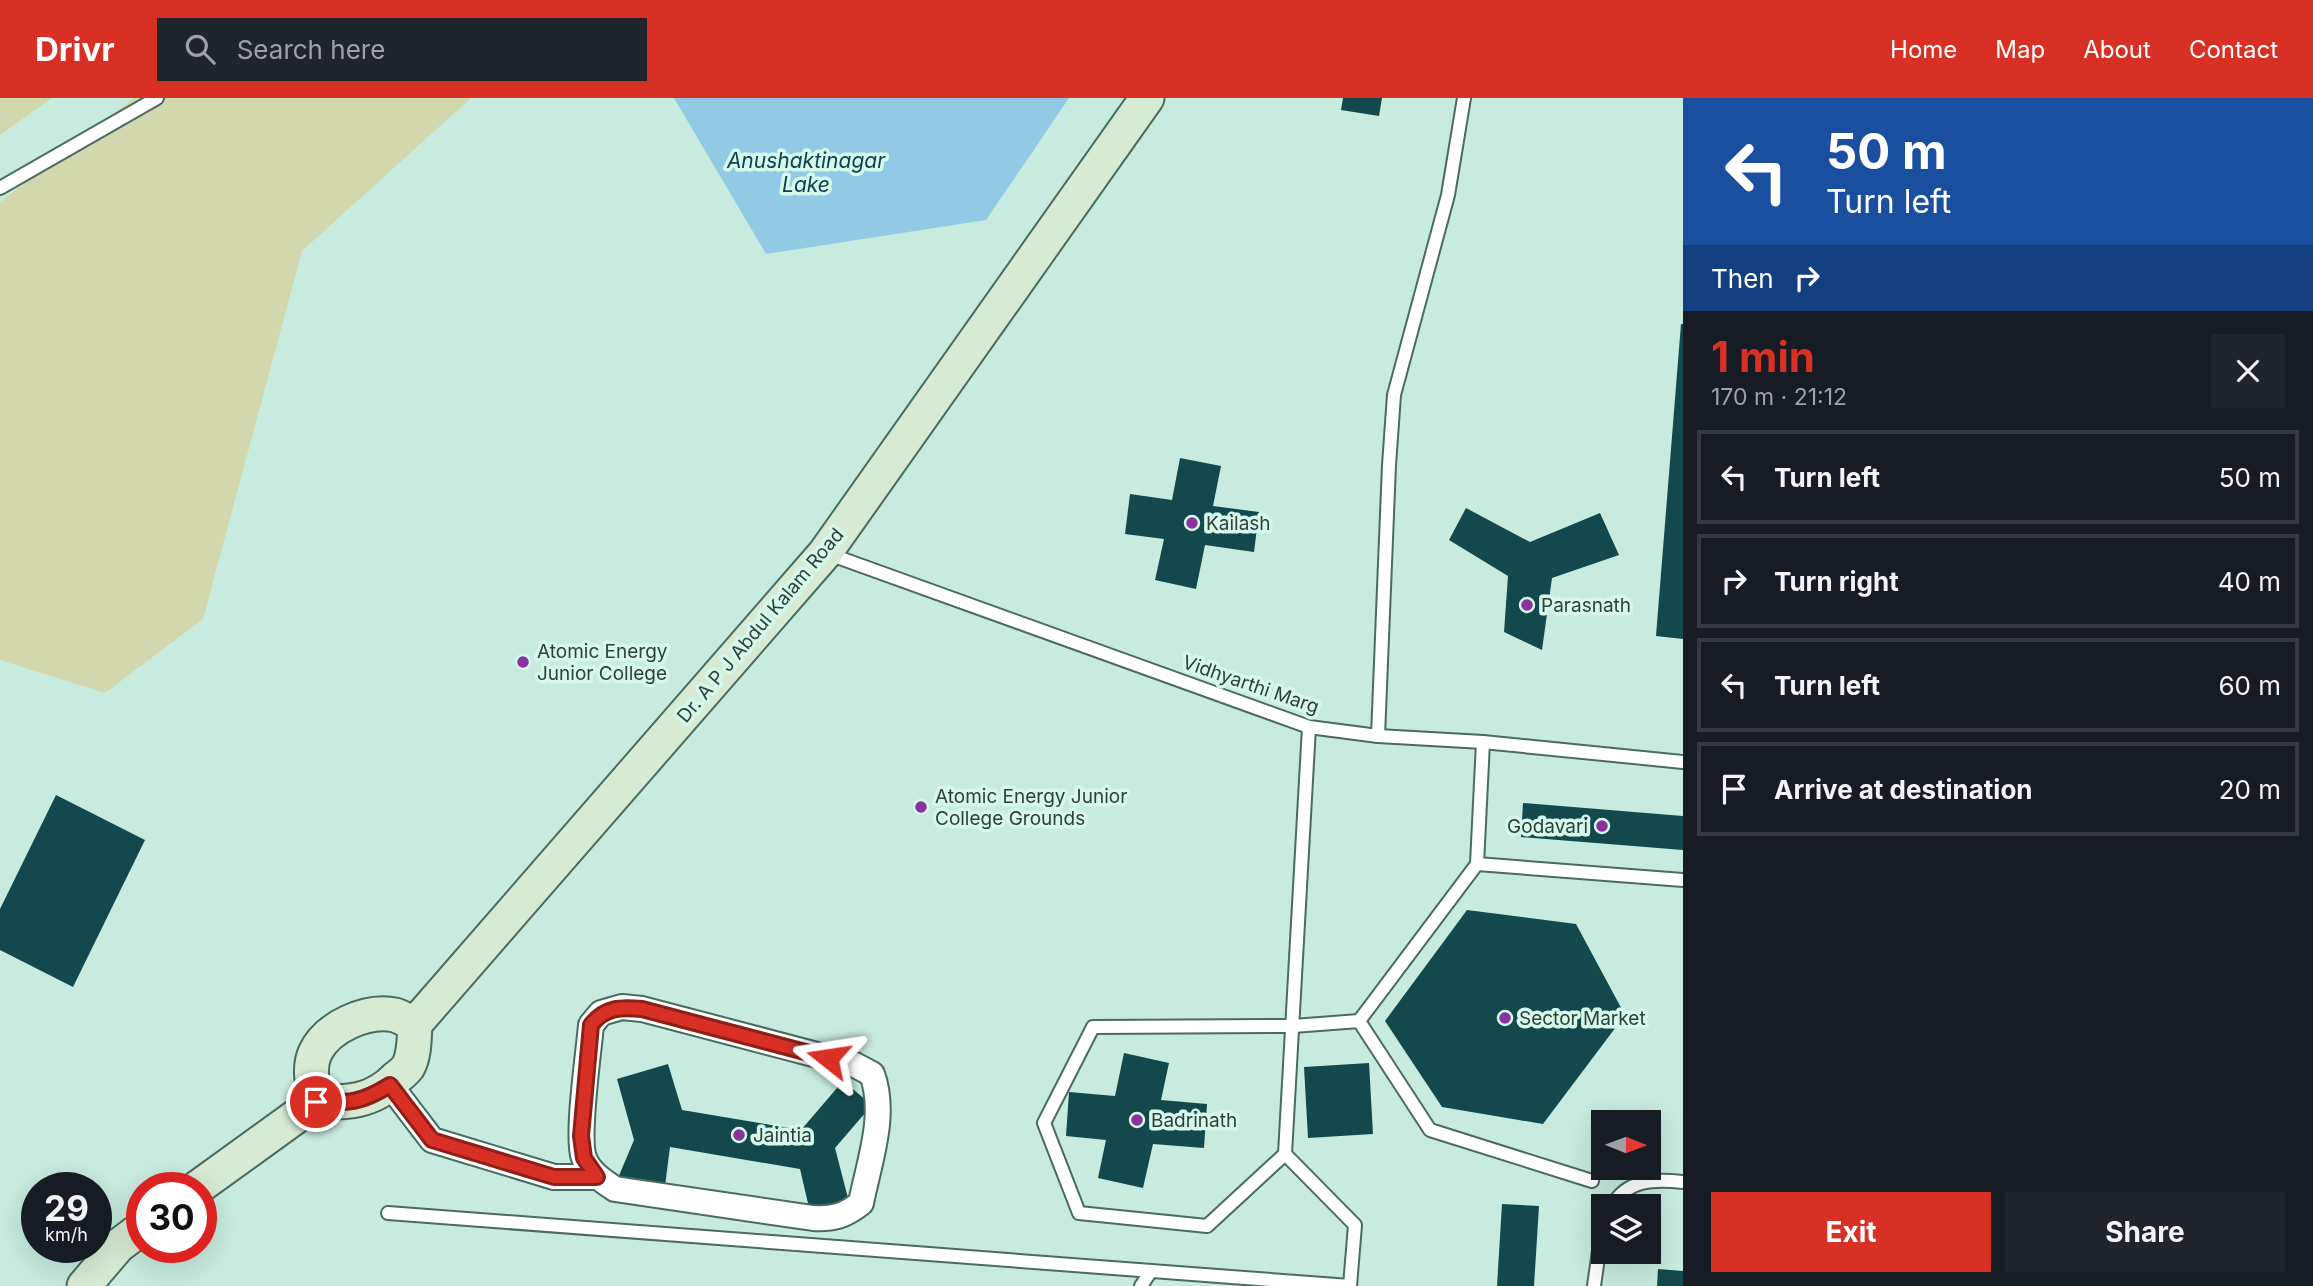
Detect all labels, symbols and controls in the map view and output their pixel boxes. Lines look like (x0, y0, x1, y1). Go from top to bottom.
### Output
search box (157, 18, 647, 81)
text: Drivr (35, 29, 115, 69)
icon: search (181, 30, 219, 68)
text: Search here (237, 34, 385, 65)
text: Home (1890, 35, 1957, 64)
text: Map (1995, 35, 2045, 64)
text: About (2083, 35, 2151, 64)
text: Contact (2189, 35, 2278, 64)
text: 50 m (1826, 122, 1947, 181)
icon: left (1711, 126, 1802, 217)
water label: Anushaktinagar Lake (726, 148, 886, 197)
text: Turn left (1826, 182, 1951, 221)
icon: right (1788, 259, 1826, 297)
text: Then (1711, 263, 1774, 294)
text: 1 min (1711, 331, 1815, 382)
button: close (2211, 334, 2285, 408)
text: 170 m · 21:12 (1711, 383, 1847, 411)
icon: left (1715, 458, 1753, 496)
text: Turn left (1774, 462, 1880, 493)
text: 50 m (2219, 462, 2281, 493)
place label: Kailash (1206, 512, 1271, 535)
marker: Kailash (1184, 515, 1200, 531)
street label: Dr. A P J Abdul Kalam Road (672, 523, 848, 727)
icon: right (1715, 562, 1753, 600)
text: Turn right (1774, 566, 1899, 597)
text: 40 m (2218, 566, 2281, 597)
place label: Parasnath (1541, 594, 1631, 617)
marker: Parasnath (1519, 597, 1535, 613)
place label: Atomic Energy Junior College (537, 640, 668, 685)
street label: Vidhyarthi Marg (1180, 650, 1322, 719)
marker: Atomic Energy Junior College (515, 654, 531, 670)
icon: left (1715, 666, 1753, 704)
text: Turn left (1774, 670, 1880, 701)
text: 60 m (2218, 670, 2281, 701)
icon: arrive (1715, 770, 1753, 808)
text: Arrive at destination (1774, 774, 2033, 805)
text: 20 m (2219, 774, 2281, 805)
place label: Atomic Energy Junior College Grounds (935, 785, 1127, 830)
marker: Atomic Energy Junior College Grounds (913, 799, 929, 815)
place label: Godavari (1507, 815, 1588, 838)
marker: Godavari (1594, 818, 1610, 834)
place label: Sector Market (1519, 1007, 1646, 1030)
marker: Sector Market (1497, 1010, 1513, 1026)
position arrow (791, 1021, 865, 1095)
pin (286, 1072, 346, 1132)
icon: arrive (297, 1083, 335, 1121)
place label: Badrinath (1151, 1109, 1237, 1132)
north arrow (1591, 1110, 1661, 1180)
map controls (1591, 1110, 1661, 1264)
marker: Badrinath (1129, 1112, 1145, 1128)
place label: Jaintia (753, 1124, 812, 1147)
marker: Jaintia (731, 1127, 747, 1143)
speed limit sign: 30 (126, 1172, 217, 1263)
text: 29 (44, 1187, 89, 1229)
button: Exit (1711, 1192, 1991, 1272)
button: Share (2005, 1192, 2285, 1272)
button: layers (1591, 1194, 1661, 1264)
text: km/h (45, 1224, 88, 1245)

